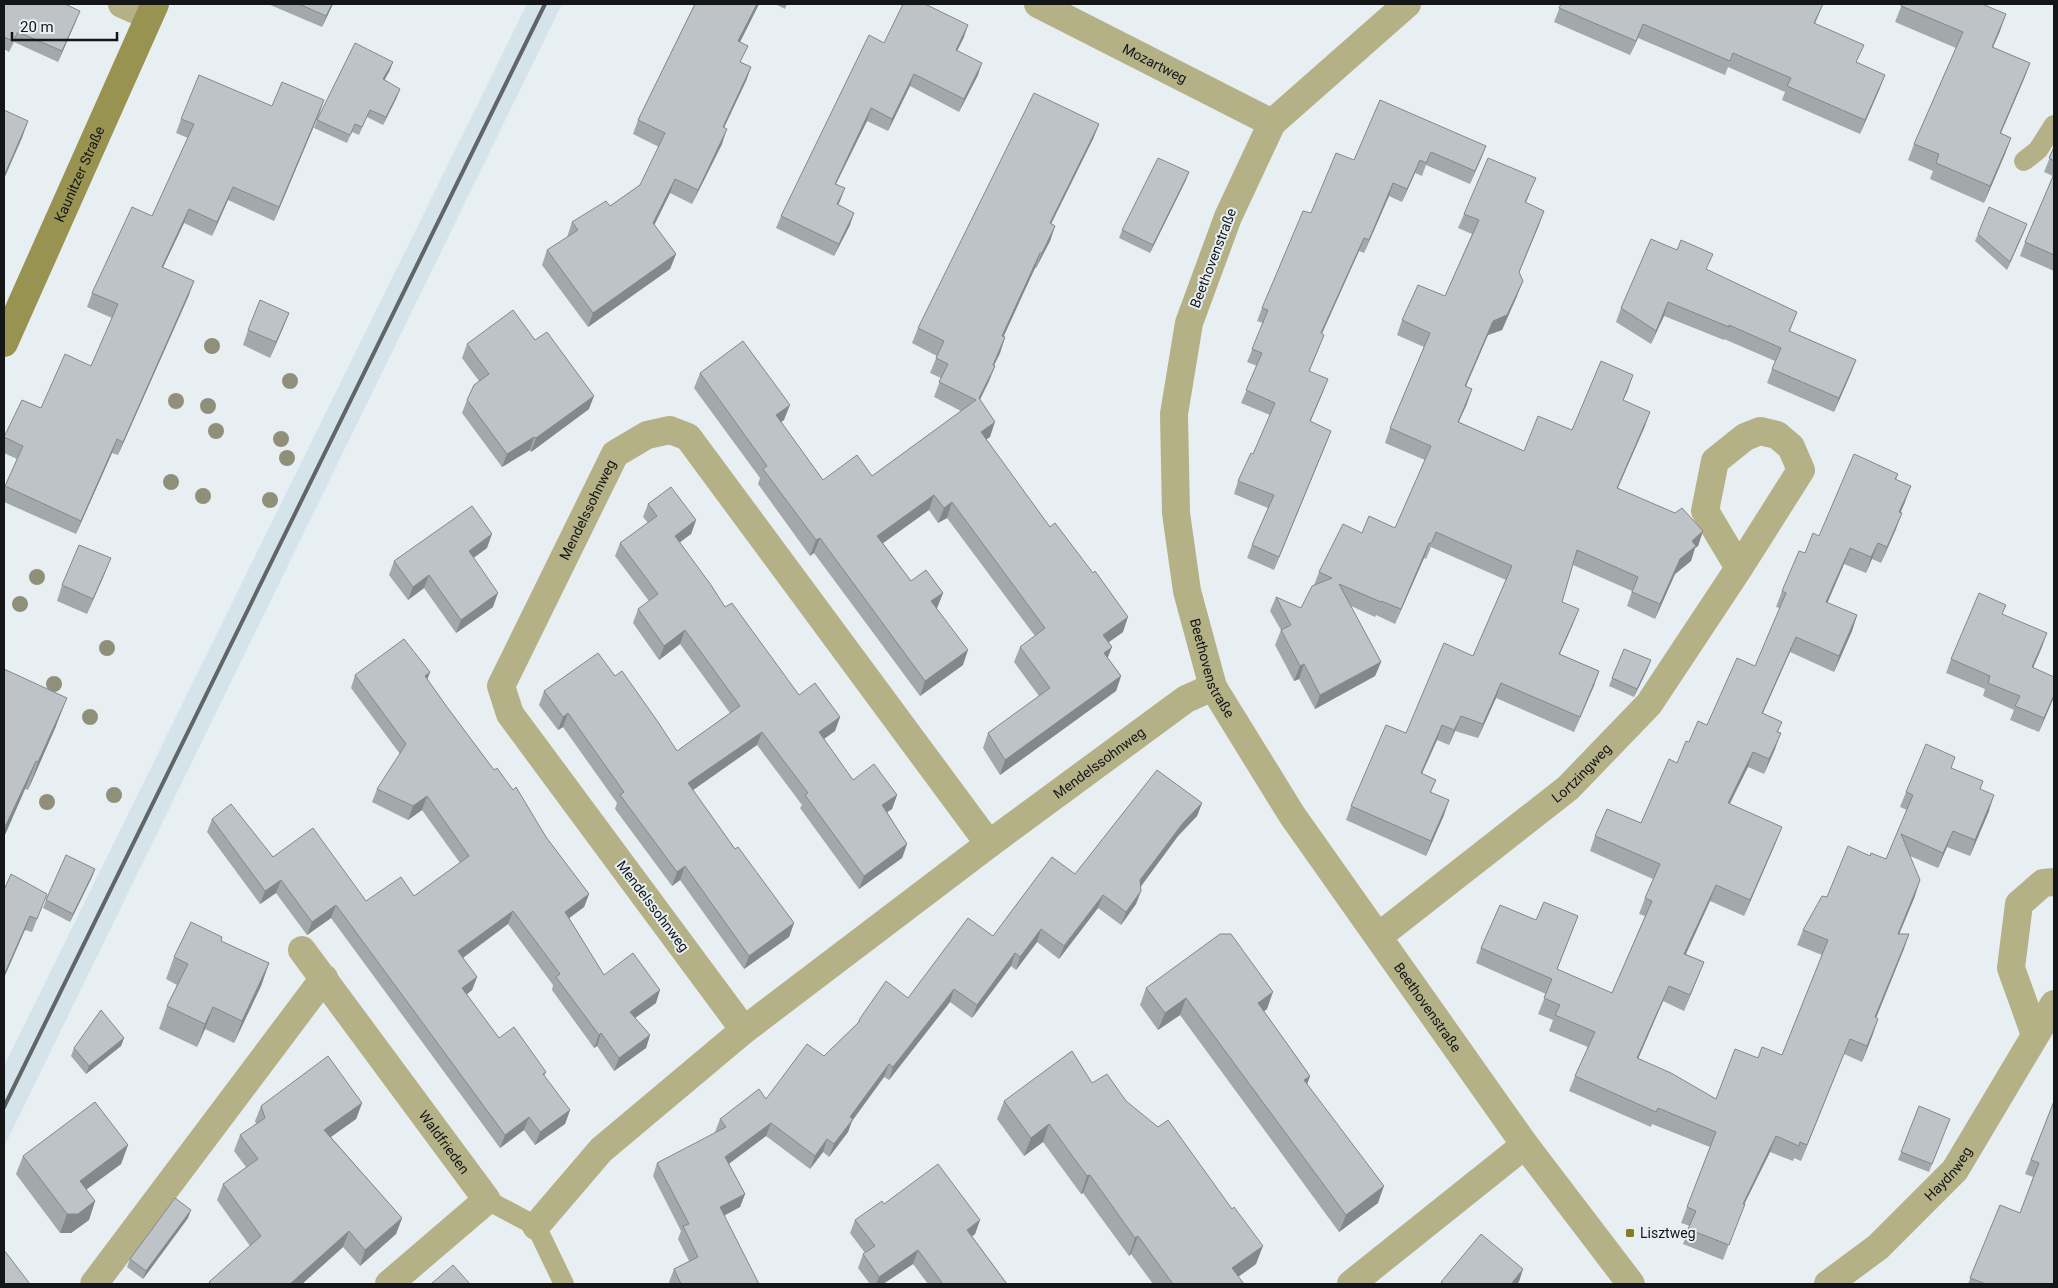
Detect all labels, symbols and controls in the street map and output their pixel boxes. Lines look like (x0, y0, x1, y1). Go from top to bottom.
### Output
scale bar (12, 10, 118, 42)
text: 20 m (20, 18, 54, 36)
street label: Mozartweg (1120, 40, 1190, 86)
street label: Kaunitzer Straße (51, 124, 108, 224)
street label: Beethovenstraße (1187, 206, 1239, 310)
street label: Mendelssohnweg (556, 457, 619, 563)
street label: Beethovenstraße (1187, 617, 1238, 721)
street label: Mendelssohnweg (1050, 724, 1148, 802)
street label: Lortzingweg (1548, 740, 1614, 806)
street label: Mendelssohnweg (614, 857, 692, 955)
street label: Beethovenstraße (1391, 960, 1465, 1055)
street label: Waldfrieden (416, 1107, 473, 1177)
street label: Haydnweg (1921, 1144, 1975, 1204)
place label: Lisztweg (1640, 1225, 1696, 1241)
marker: Lisztweg (1624, 1227, 1636, 1239)

